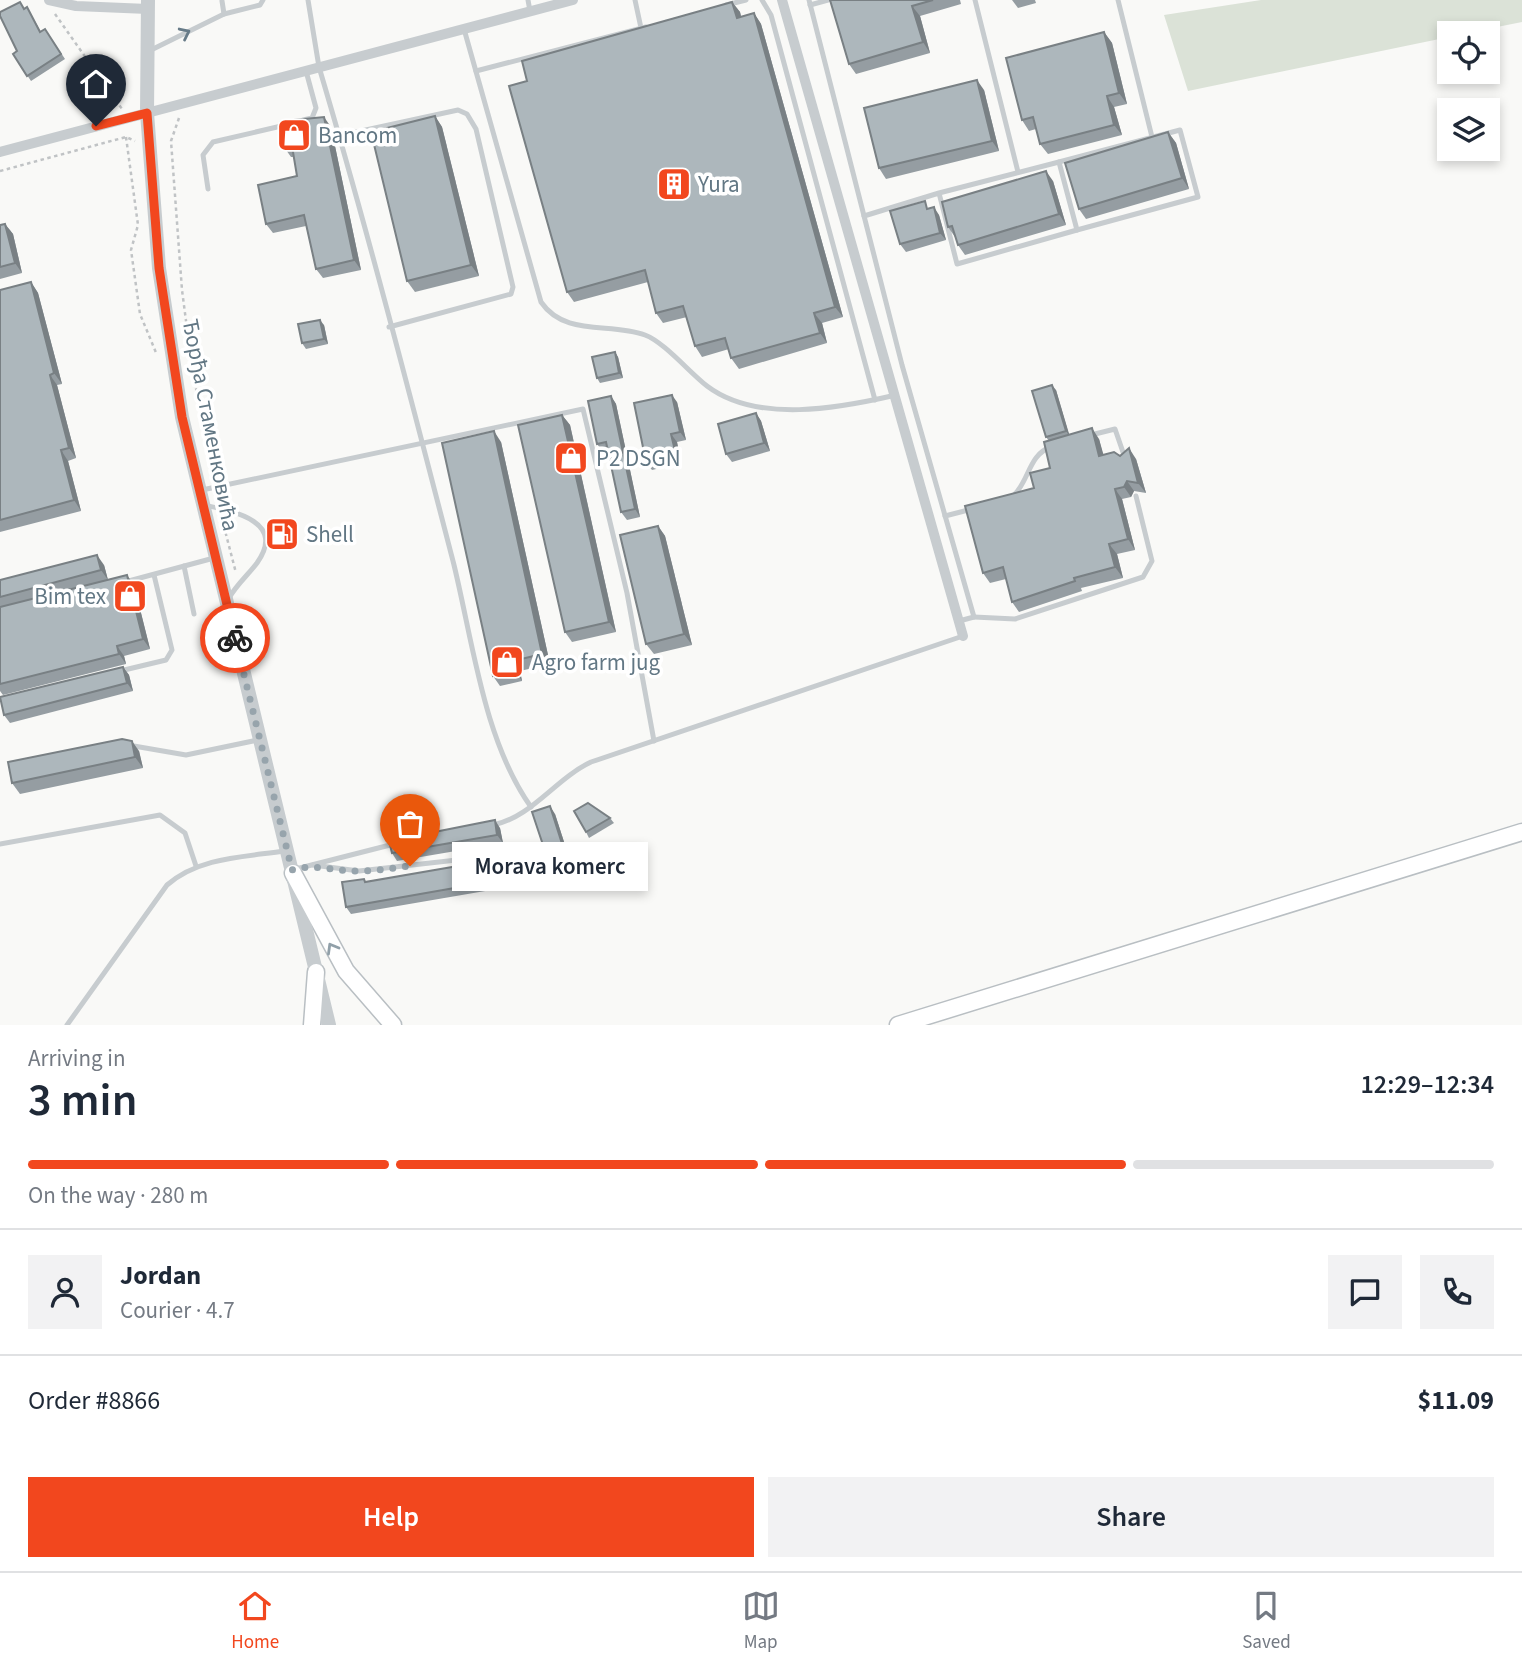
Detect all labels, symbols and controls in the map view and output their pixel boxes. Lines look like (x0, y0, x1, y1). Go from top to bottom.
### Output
map controls (1437, 21, 1500, 161)
button: locate (1437, 21, 1500, 84)
one-way arrow (178, 27, 190, 41)
pin (66, 54, 126, 126)
icon: home (77, 65, 115, 103)
button: layers (1437, 98, 1500, 161)
shop icon: Bancom (275, 116, 313, 154)
place label: Bancom (318, 119, 397, 152)
building icon: Yura (655, 165, 693, 203)
place label: Yura (697, 168, 740, 201)
street label: Ђорђа Стаменковића (174, 316, 247, 534)
shop icon: P2 DSGN (552, 439, 590, 477)
place label: P2 DSGN (596, 442, 681, 475)
fuel station icon: Shell (263, 515, 301, 553)
place label: Shell (306, 518, 354, 551)
shop icon: Bim tex (111, 577, 149, 615)
place label: Bim tex (34, 580, 106, 613)
courier (200, 603, 270, 673)
icon: bike (216, 619, 254, 657)
shop icon: Agro farm jug (488, 643, 526, 681)
place label: Agro farm jug (532, 646, 661, 679)
pin (380, 794, 440, 866)
icon: bag (391, 805, 429, 843)
callout: Morava komerc (452, 842, 648, 890)
text: Morava komerc (474, 850, 626, 883)
one-way arrow (327, 942, 340, 955)
text: Arriving in (28, 1042, 126, 1075)
text: 12:29–12:34 (1361, 1066, 1494, 1103)
text: 3 min (28, 1068, 137, 1133)
text: On the way · 280 m (28, 1179, 208, 1212)
button: person (28, 1255, 102, 1329)
button: chat (1328, 1255, 1402, 1329)
button: phone (1420, 1255, 1494, 1329)
text: Jordan (120, 1257, 201, 1294)
text: Courier · 4.7 (120, 1294, 235, 1327)
text: Order #8866 (28, 1382, 160, 1419)
text: $11.09 (1418, 1382, 1494, 1419)
button: Help (28, 1477, 754, 1557)
button: Share (768, 1477, 1494, 1557)
tab: Home (231, 1587, 279, 1656)
tab: Map (742, 1587, 780, 1656)
tab: Saved (1242, 1587, 1291, 1656)

